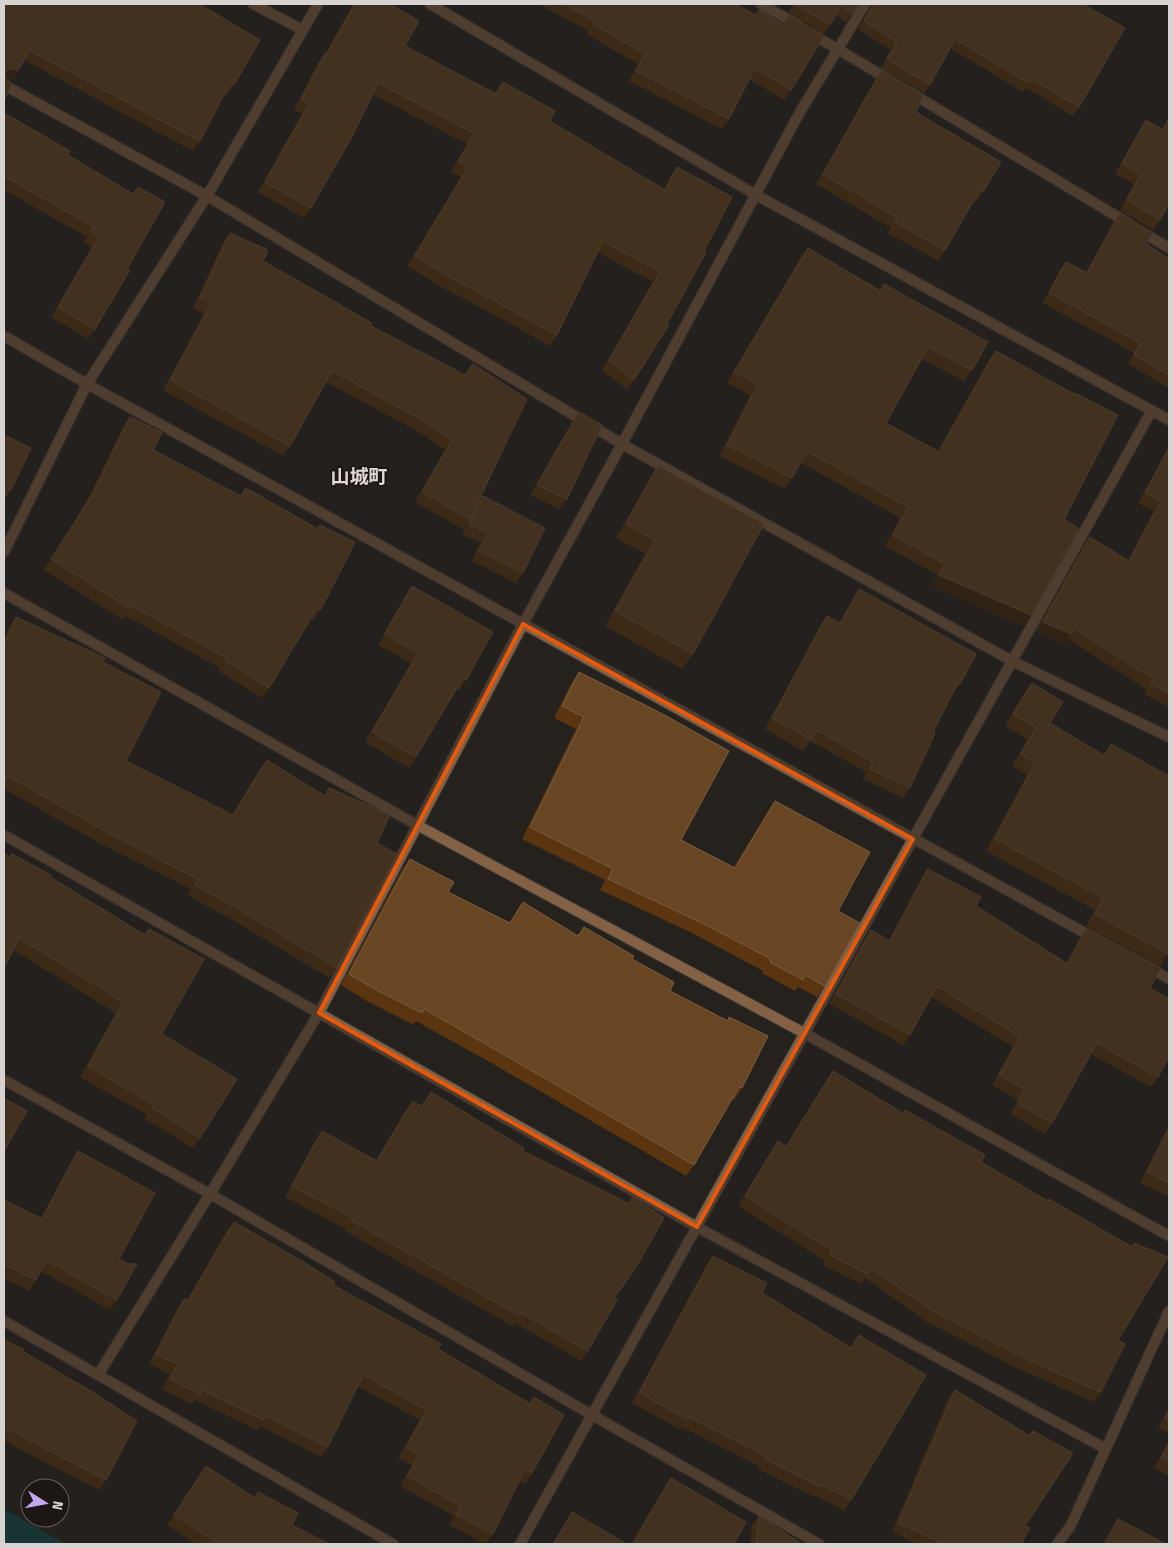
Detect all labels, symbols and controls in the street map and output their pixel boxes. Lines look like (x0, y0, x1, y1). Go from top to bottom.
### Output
district label: 山城町 (330, 465, 388, 488)
north arrow (20, 1478, 70, 1528)
text: N (48, 1500, 66, 1511)

